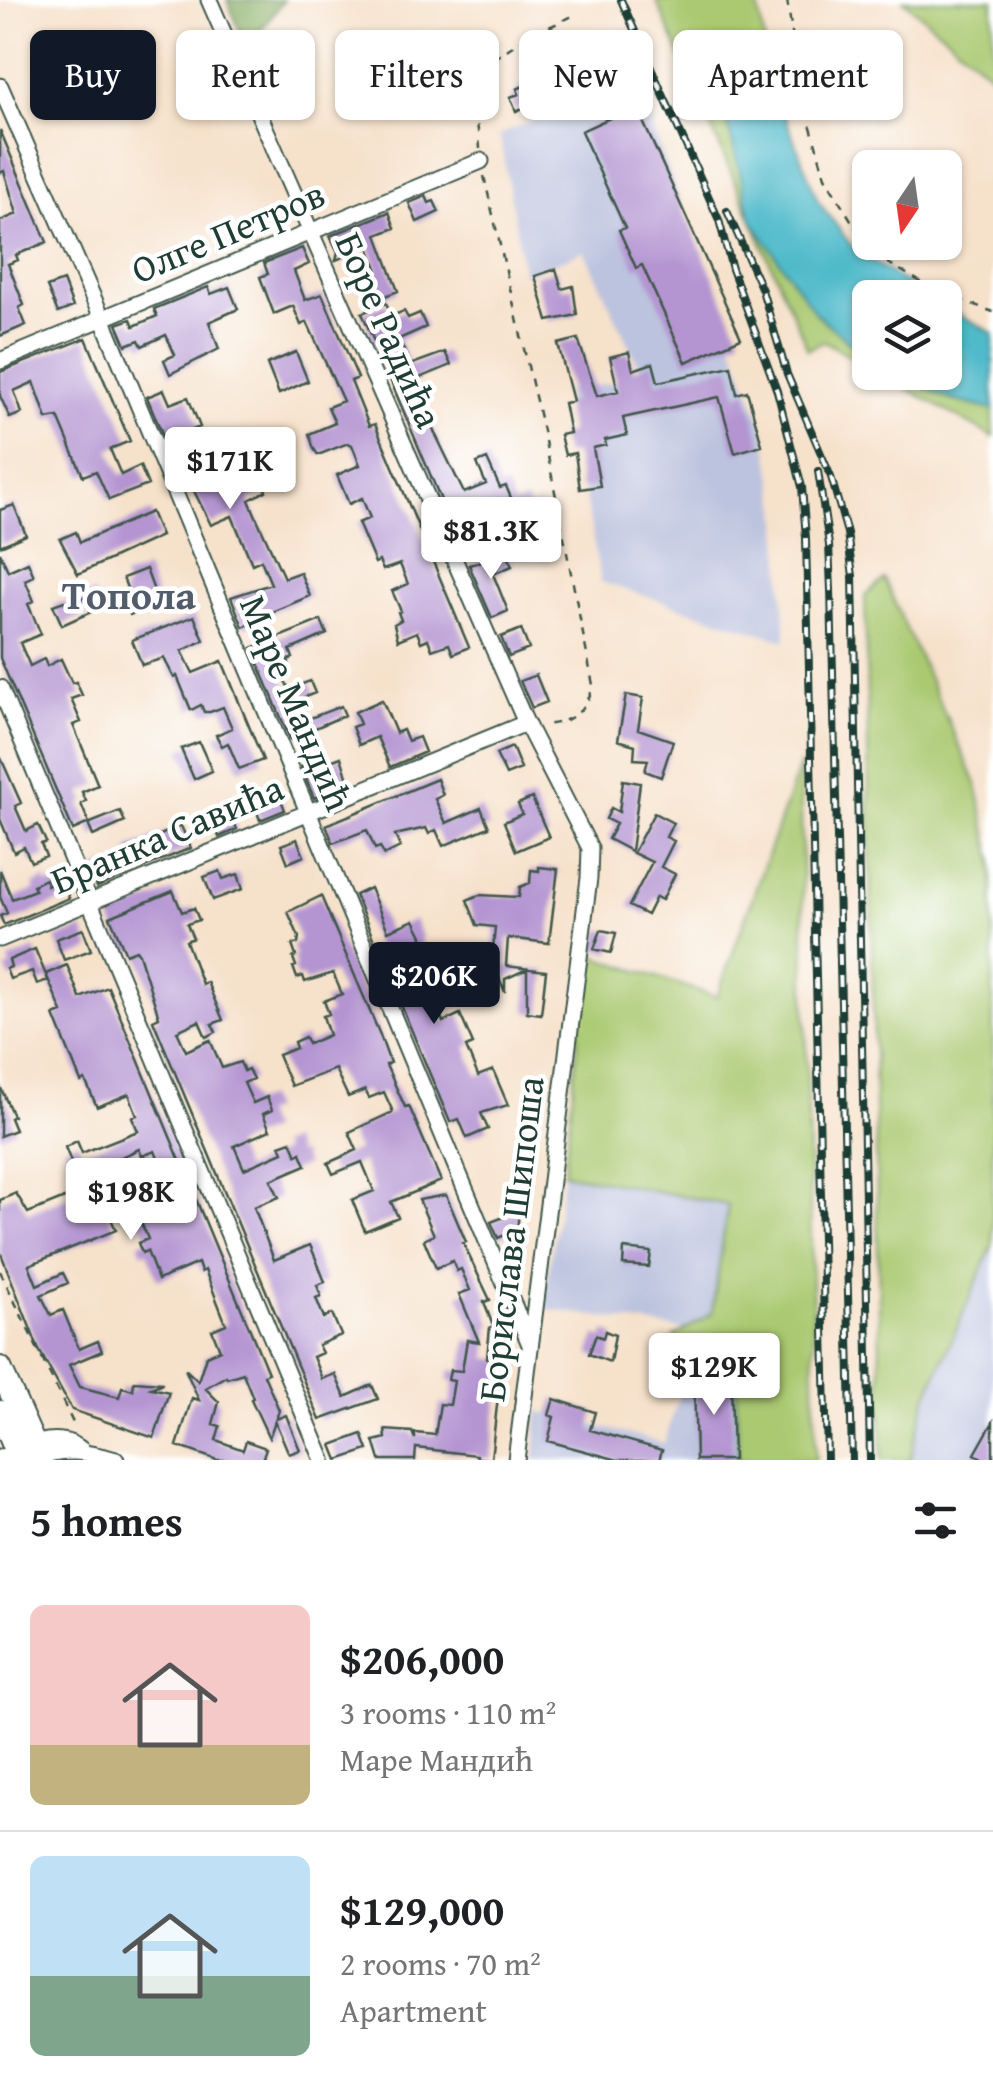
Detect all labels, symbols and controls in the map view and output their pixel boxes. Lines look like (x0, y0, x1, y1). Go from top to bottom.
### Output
chip: Buy (30, 30, 156, 120)
chip: Rent (176, 30, 315, 120)
chip: Filters (335, 30, 499, 120)
chip: New (519, 30, 653, 120)
chip: Apartment (673, 30, 903, 120)
north arrow (852, 150, 962, 260)
map controls (852, 150, 962, 390)
street label: Олге Петров (122, 165, 333, 297)
street label: Боре Радића (322, 223, 458, 436)
button: layers (852, 280, 962, 390)
pin: $171K (160, 427, 300, 512)
text: $171K (187, 436, 273, 483)
pin: $81.3K (410, 497, 572, 582)
text: $81.3K (443, 506, 539, 553)
district label: Топола (62, 565, 196, 624)
street label: Маре Мандић (226, 586, 367, 819)
street label: Бранка Савића (42, 759, 292, 907)
pin: $206K (364, 942, 504, 1027)
text: $206K (391, 951, 477, 998)
street label: Борислава Шипоша (462, 1073, 558, 1405)
pin: $198K (61, 1158, 201, 1243)
text: $198K (88, 1167, 174, 1214)
pin: $129K (644, 1333, 784, 1418)
text: $129K (671, 1342, 757, 1389)
text: 5 homes (30, 1490, 183, 1551)
icon: filters (908, 1493, 963, 1548)
text: $206,000 (340, 1628, 504, 1689)
icon: home (110, 1645, 230, 1765)
text: 3 rooms · 110 m² (340, 1689, 556, 1736)
text: Маре Мандић (340, 1736, 533, 1783)
text: $129,000 (340, 1879, 504, 1940)
icon: home (110, 1896, 230, 2016)
text: 2 rooms · 70 m² (340, 1940, 541, 1987)
text: Apartment (340, 1987, 487, 2034)

